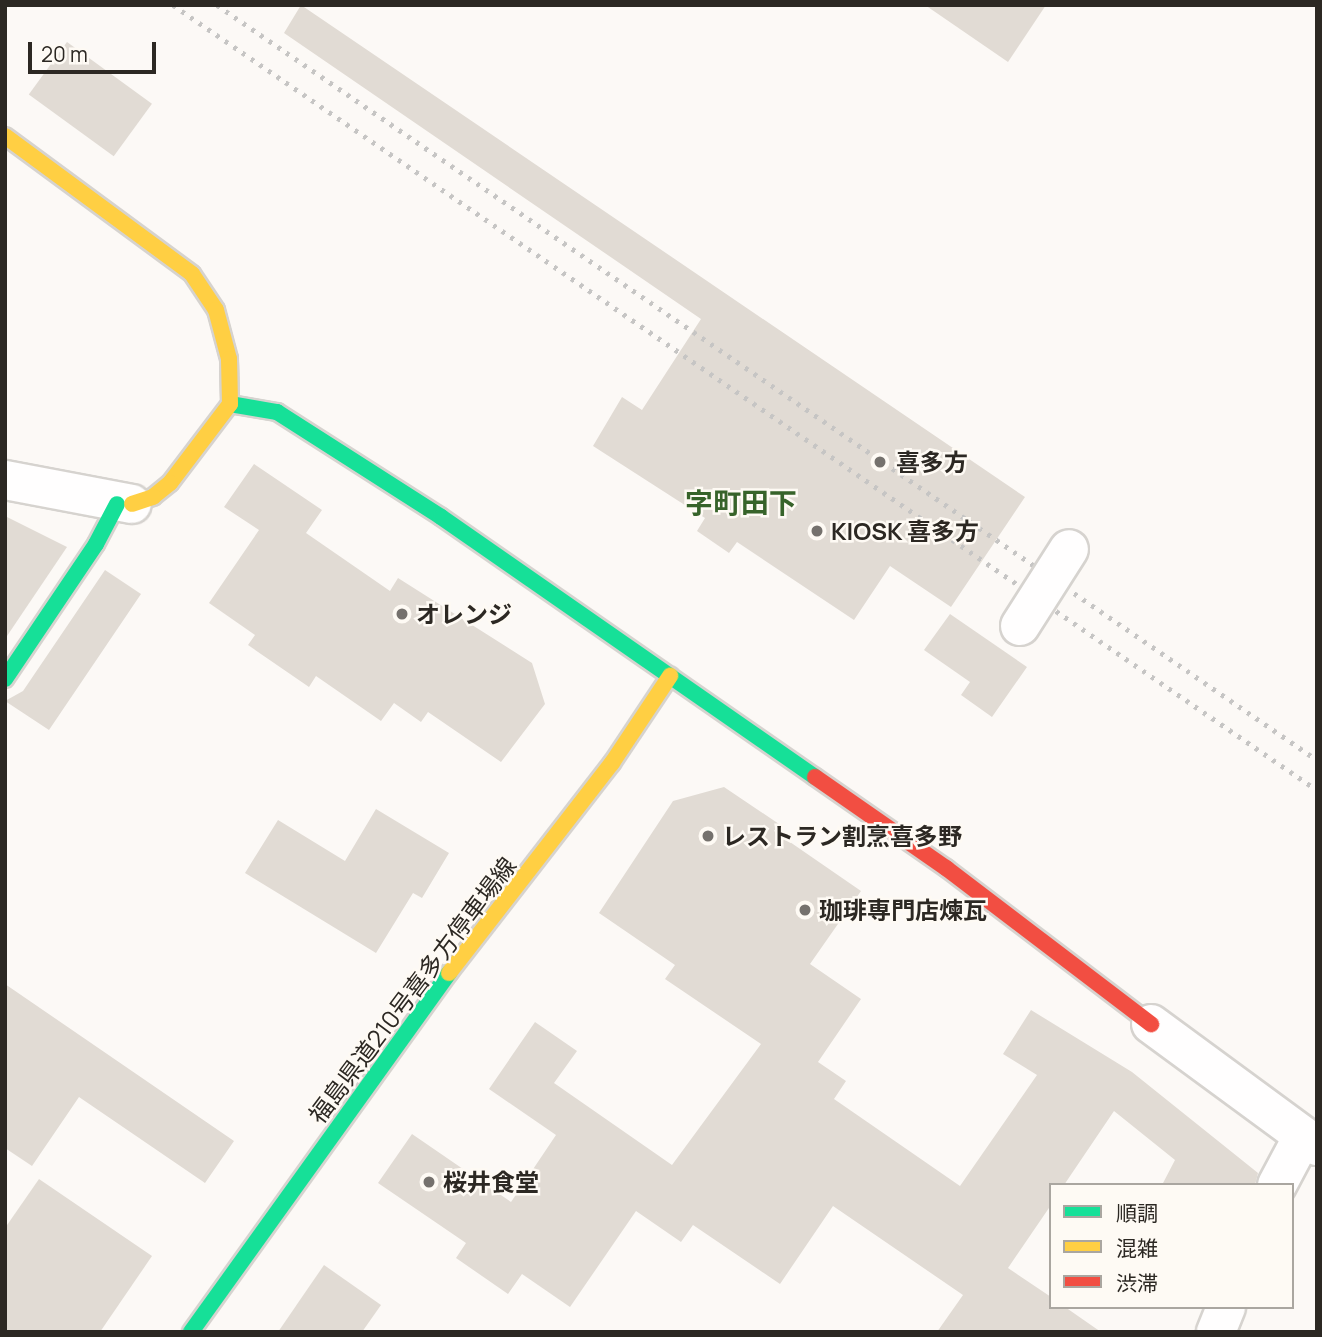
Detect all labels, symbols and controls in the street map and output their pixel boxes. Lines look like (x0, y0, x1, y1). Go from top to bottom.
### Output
scale bar (32, 28, 159, 72)
text: 20 m (41, 40, 88, 68)
place label: 喜多方 (896, 448, 968, 476)
marker: 喜多方 (870, 452, 890, 472)
district label: 字町田下 (685, 485, 797, 519)
place label: KIOSK 喜多方 (831, 517, 979, 545)
marker: KIOSK 喜多方 (809, 523, 825, 539)
place label: オレンジ (416, 600, 512, 628)
marker: オレンジ (394, 606, 410, 622)
place label: レストラン割烹喜多野 (722, 822, 962, 850)
marker: レストラン割烹喜多野 (700, 828, 716, 844)
street label: 福島県道210号喜多方停車場線 (303, 851, 521, 1129)
place label: 珈琲専門店煉瓦 (819, 896, 987, 924)
marker: 珈琲専門店煉瓦 (797, 902, 813, 918)
place label: 桜井食堂 (443, 1168, 539, 1196)
marker: 桜井食堂 (421, 1174, 437, 1190)
legend (1049, 1183, 1294, 1309)
text: 順調 (1116, 1199, 1158, 1227)
text: 混雑 (1116, 1234, 1158, 1262)
text: 渋滞 (1116, 1269, 1158, 1297)

